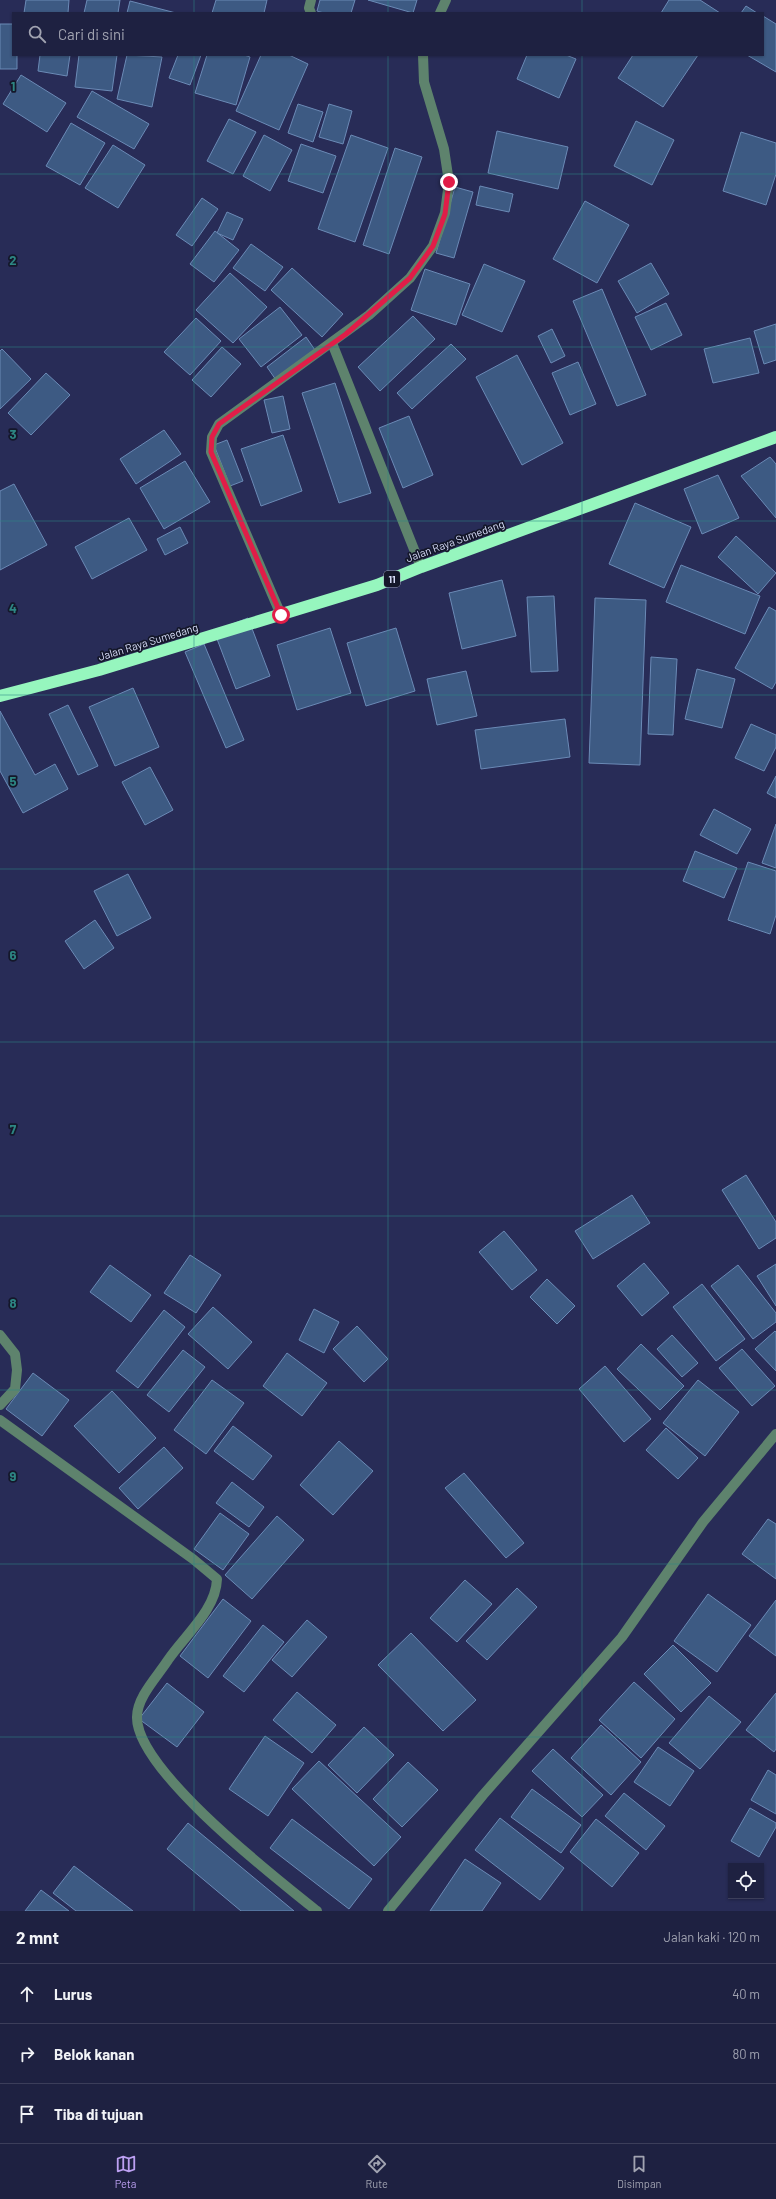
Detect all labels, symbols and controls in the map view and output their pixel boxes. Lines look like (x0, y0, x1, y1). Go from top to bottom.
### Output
search box (12, 12, 764, 56)
icon: search (26, 23, 48, 45)
text: Cari di sini (58, 25, 125, 43)
text: 1 (11, 78, 15, 94)
route end (440, 173, 458, 191)
text: 2 (9, 252, 17, 268)
text: 3 (9, 426, 17, 442)
street label: Jalan Raya Sumedang (404, 517, 506, 564)
road number: 11 (384, 571, 400, 587)
text: 4 (9, 600, 17, 616)
route start (272, 606, 290, 624)
street label: Jalan Raya Sumedang (96, 620, 200, 663)
text: 5 (9, 773, 17, 789)
text: 6 (10, 947, 17, 963)
text: 7 (10, 1121, 17, 1137)
text: 8 (9, 1295, 17, 1311)
text: 9 (10, 1468, 17, 1484)
map controls (728, 1863, 764, 1899)
button: locate (728, 1863, 764, 1899)
text: 2 mnt (16, 1927, 59, 1947)
text: Jalan kaki · 120 m (664, 1929, 760, 1945)
icon: ahead (16, 1983, 38, 2005)
text: Lurus (54, 1985, 92, 2003)
text: 40 m (732, 1986, 760, 2002)
icon: right (16, 2043, 38, 2065)
text: Belok kanan (54, 2045, 134, 2063)
text: 80 m (733, 2046, 760, 2062)
icon: arrive (16, 2103, 38, 2125)
text: Tiba di tujuan (54, 2105, 143, 2123)
tab: Peta (115, 2153, 137, 2190)
tab: Rute (366, 2153, 388, 2190)
tab: Disimpan (617, 2153, 661, 2190)

